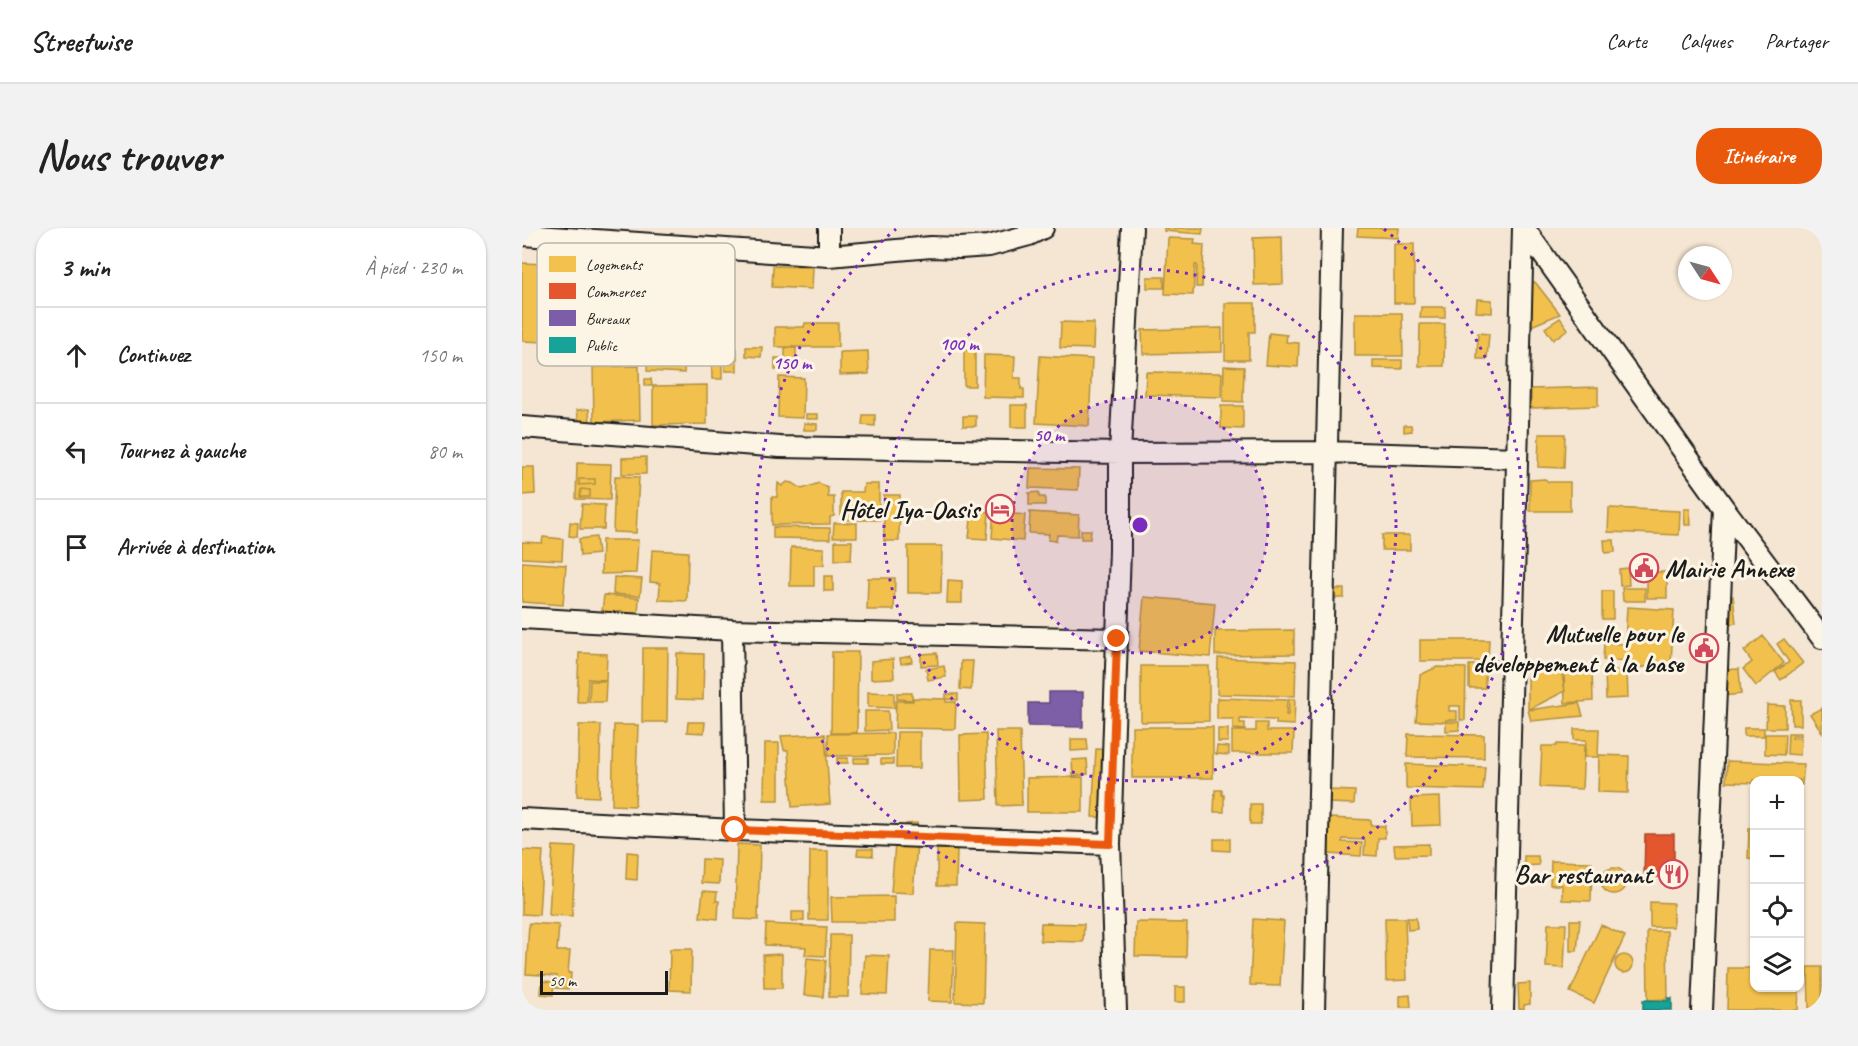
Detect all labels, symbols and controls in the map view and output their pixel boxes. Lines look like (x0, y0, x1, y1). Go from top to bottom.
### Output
text: Streetwise (30, 24, 131, 59)
text: Carte (1606, 28, 1647, 54)
text: Calques (1680, 28, 1732, 54)
text: Partager (1765, 28, 1828, 54)
button: Itinéraire (1696, 128, 1822, 184)
text: Nous trouver (36, 130, 220, 183)
legend (537, 243, 735, 366)
north arrow (1678, 246, 1732, 300)
text: 3 min (60, 251, 110, 284)
text: À pied · 230 m (365, 255, 462, 280)
text: Logements (586, 255, 644, 275)
text: Commerces (586, 282, 647, 302)
text: Bureaux (586, 309, 631, 329)
text: 100 m (940, 333, 980, 355)
text: Public (586, 336, 618, 356)
icon: ahead (60, 339, 93, 372)
text: Continuez (117, 341, 190, 369)
text: 150 m (419, 343, 462, 368)
text: 150 m (773, 352, 813, 374)
text: 50 m (1034, 424, 1066, 446)
icon: left (60, 435, 93, 468)
text: Tournez à gauche (117, 437, 245, 465)
text: 80 m (428, 439, 462, 464)
place label: Hôtel Iya-Oasis (840, 493, 982, 526)
hotel icon: Hôtel Iya-Oasis (984, 493, 1016, 525)
centre of rings (1130, 515, 1150, 535)
icon: arrive (60, 531, 93, 564)
text: Arrivée à destination (117, 533, 275, 561)
public building icon: Mairie Annexe (1628, 552, 1660, 584)
place label: Mairie Annexe (1665, 552, 1796, 585)
place label: Mutuelle pour le développement à la base (1473, 617, 1685, 680)
route end (1103, 625, 1129, 651)
public building icon: Mutuelle pour le développement à la base (1688, 632, 1720, 664)
map controls (1750, 776, 1804, 992)
button: + (1750, 776, 1804, 830)
route start (721, 816, 747, 842)
button: − (1750, 830, 1804, 884)
place label: Bar restaurant (1514, 858, 1654, 891)
restaurant icon: Bar restaurant (1657, 858, 1689, 890)
button: locate (1750, 884, 1804, 938)
button: layers (1750, 938, 1804, 992)
scale bar (540, 968, 668, 996)
text: 50 m (549, 971, 576, 991)

